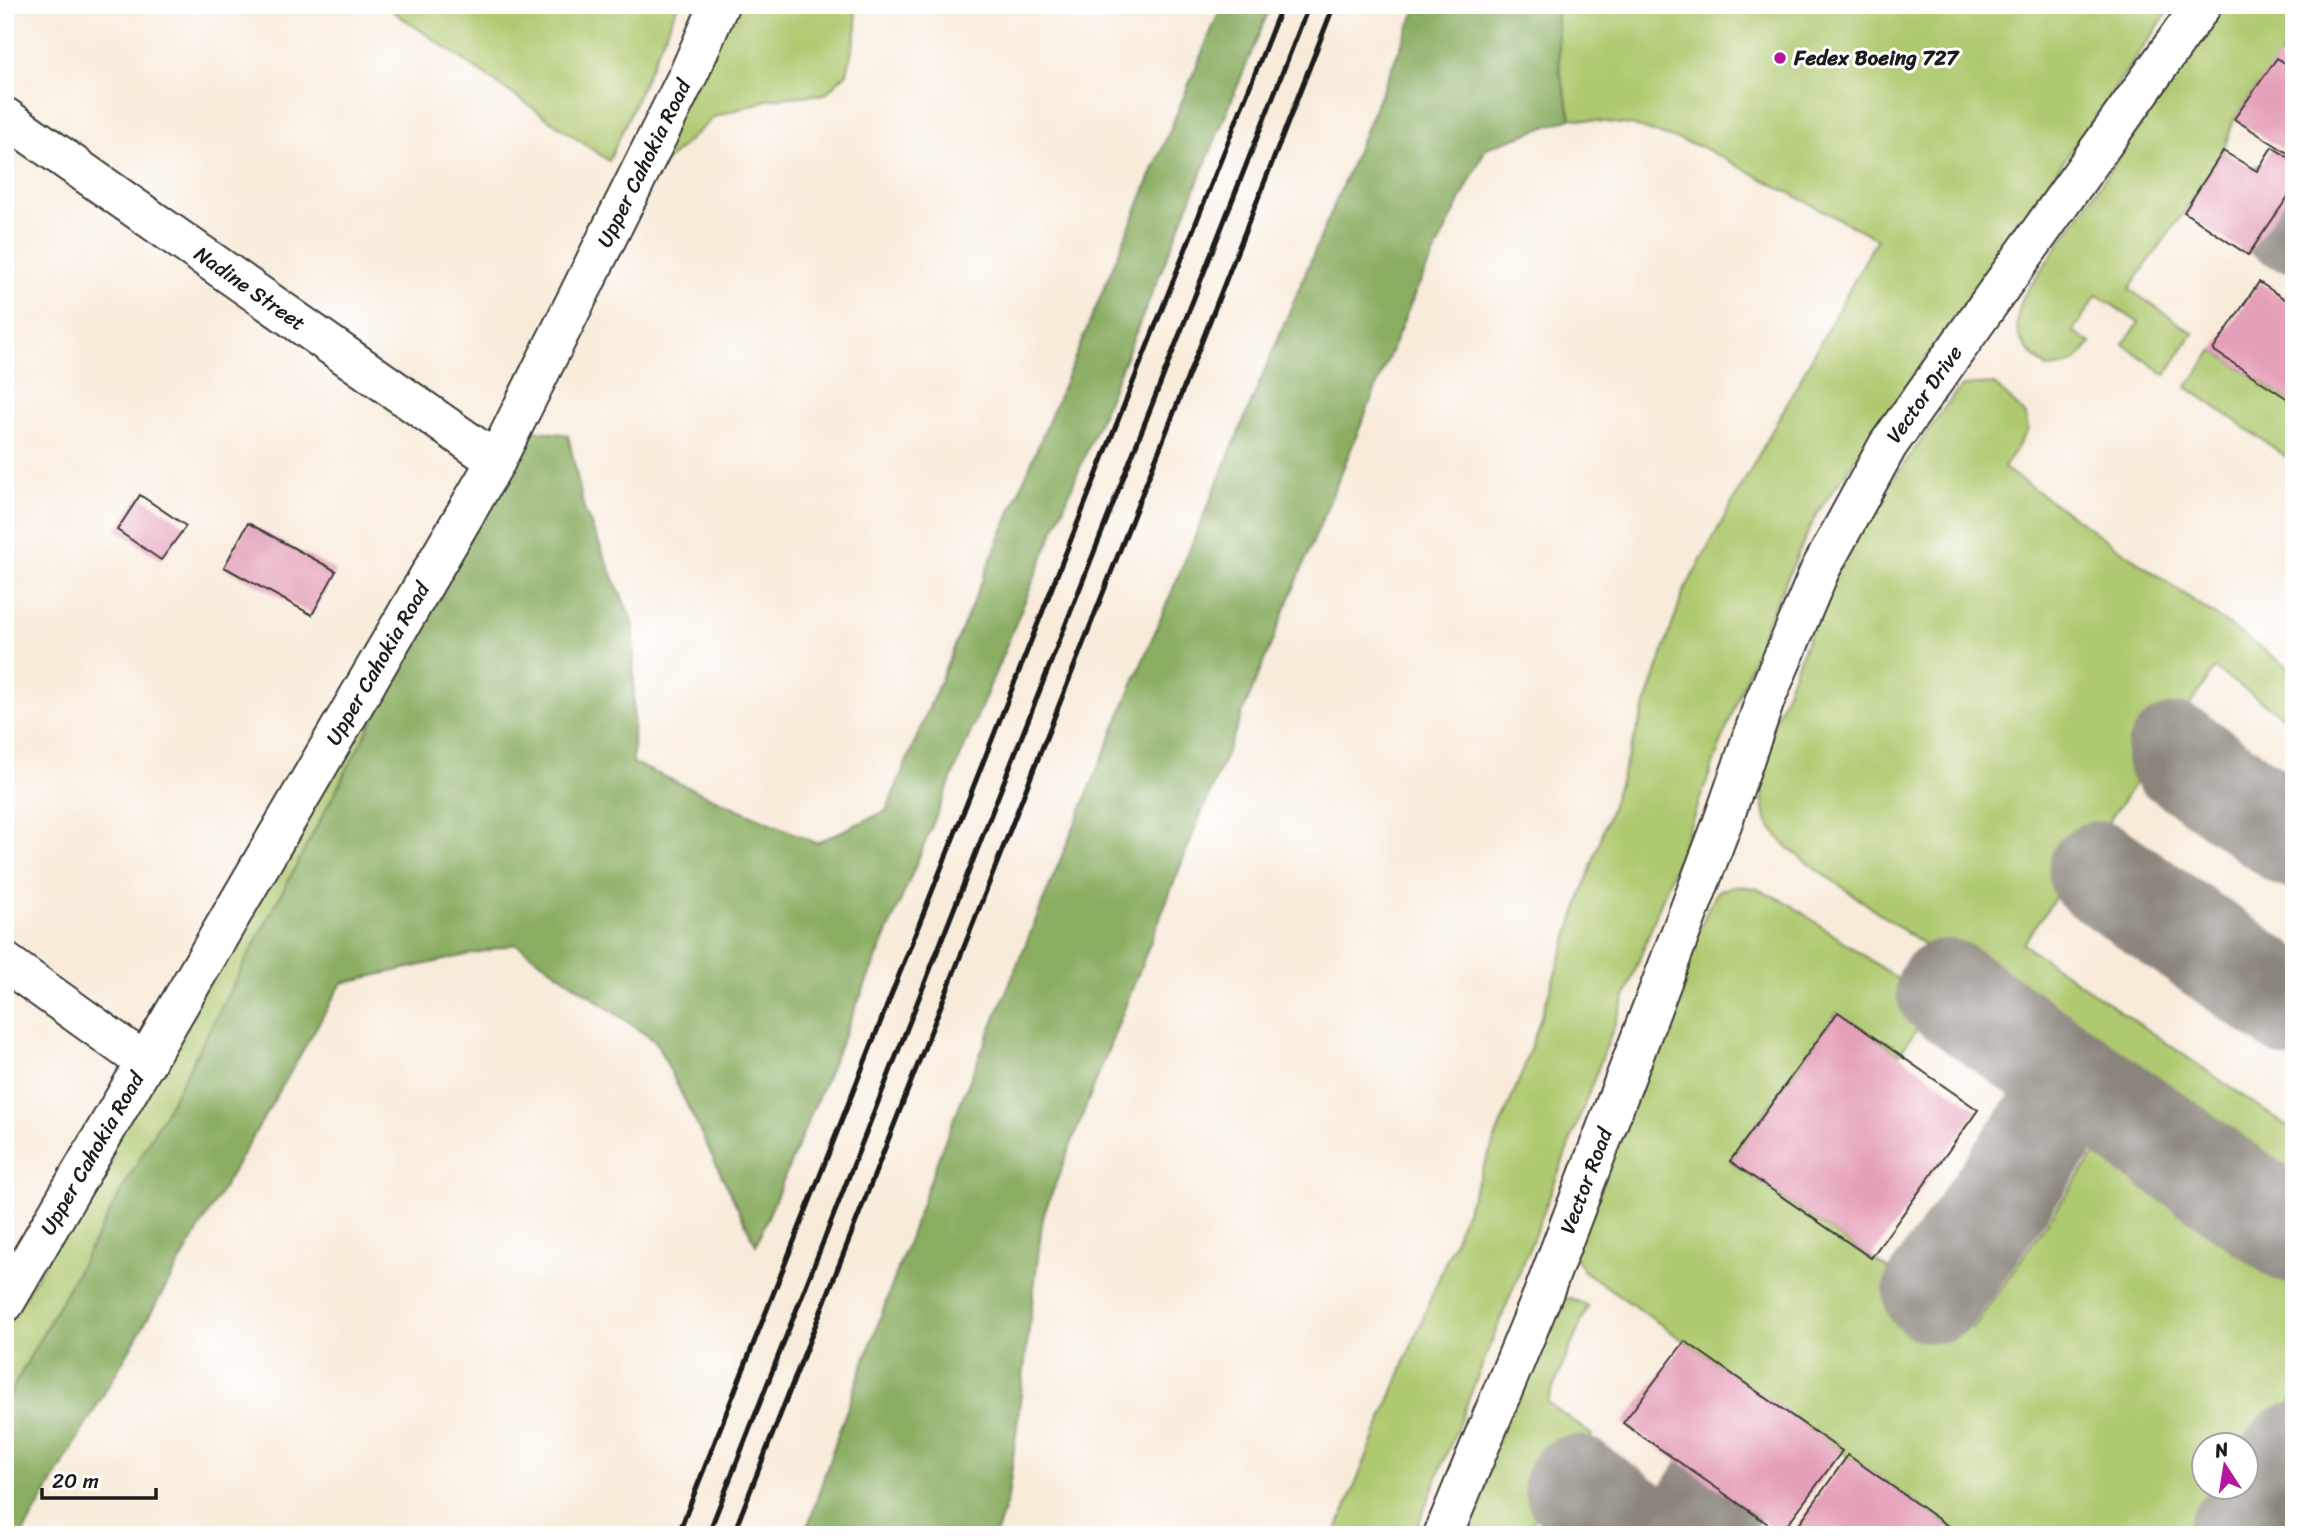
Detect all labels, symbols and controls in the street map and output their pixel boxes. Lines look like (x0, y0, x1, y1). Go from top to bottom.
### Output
place label: Fedex Boeing 727 (1793, 39, 1960, 77)
marker: Fedex Boeing 727 (1772, 50, 1788, 66)
street label: Upper Cahokia Road (586, 71, 703, 254)
street label: Nadine Street (186, 236, 314, 341)
street label: Vector Drive (1876, 337, 1973, 451)
street label: Upper Cahokia Road (315, 573, 441, 753)
street label: Upper Cahokia Road (29, 1063, 156, 1243)
street label: Vector Road (1549, 1121, 1624, 1239)
north arrow (2190, 1432, 2260, 1502)
text: N (2211, 1432, 2232, 1468)
scale bar (42, 1456, 156, 1500)
text: 20 m (52, 1462, 99, 1500)

